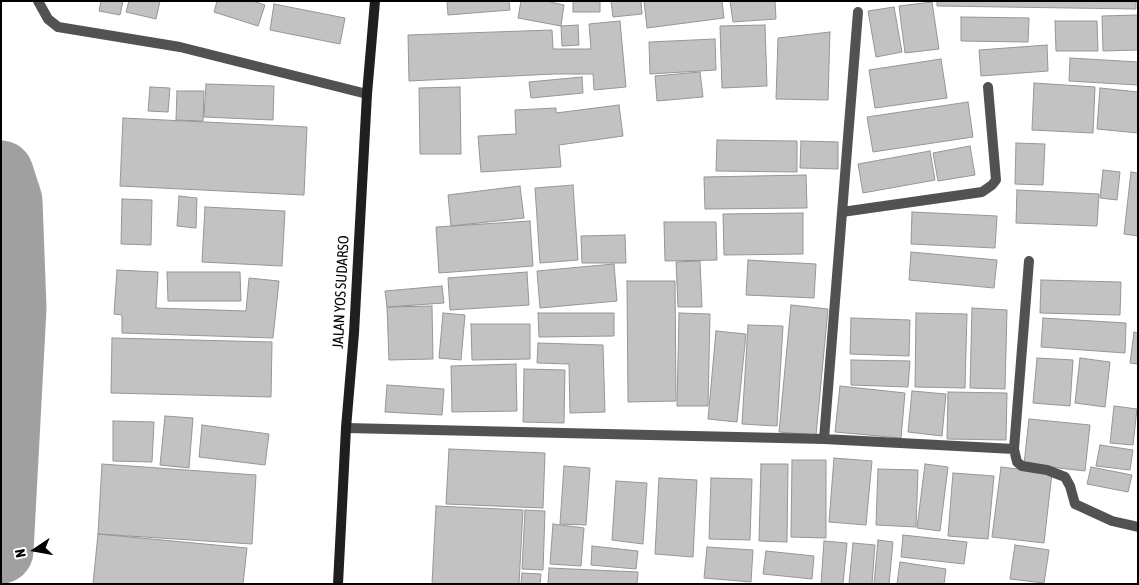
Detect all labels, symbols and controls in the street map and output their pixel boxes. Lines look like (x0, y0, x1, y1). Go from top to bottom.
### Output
street label: JALAN YOS SUDARSO (329, 235, 353, 349)
north arrow (10, 525, 60, 575)
text: N (12, 547, 29, 559)

